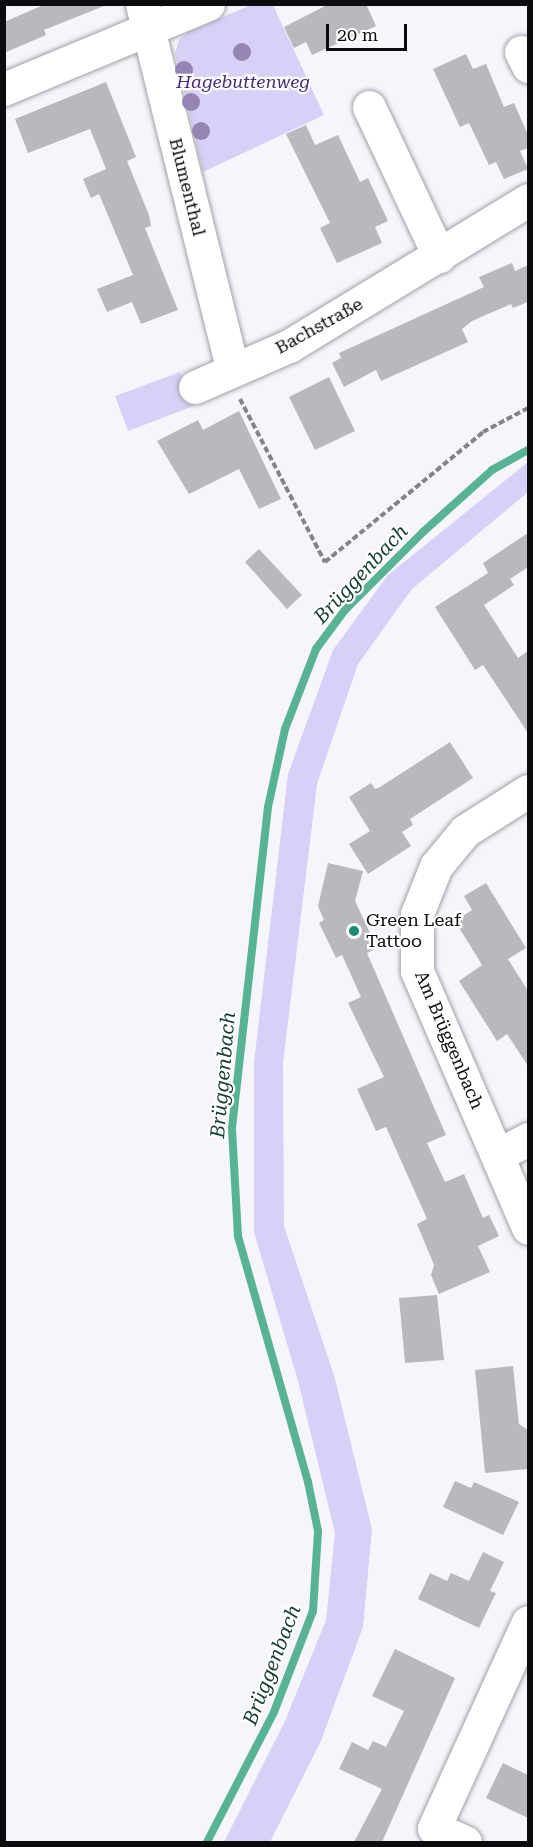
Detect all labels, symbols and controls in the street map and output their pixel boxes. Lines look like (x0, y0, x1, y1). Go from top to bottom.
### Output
scale bar (329, 12, 410, 50)
text: 20 m (337, 24, 378, 45)
park label: Hagebuttenweg (176, 71, 310, 93)
street label: Blumenthal (164, 136, 210, 238)
street label: Bachstraße (272, 293, 366, 359)
water label: Brüggenbach (309, 519, 413, 629)
place label: Green Leaf Tattoo (366, 910, 461, 952)
marker: Green Leaf Tattoo (347, 924, 361, 938)
street label: Am Brüggenbach (410, 968, 488, 1112)
water label: Brüggenbach (206, 1011, 240, 1139)
water label: Brüggenbach (238, 1602, 306, 1728)

